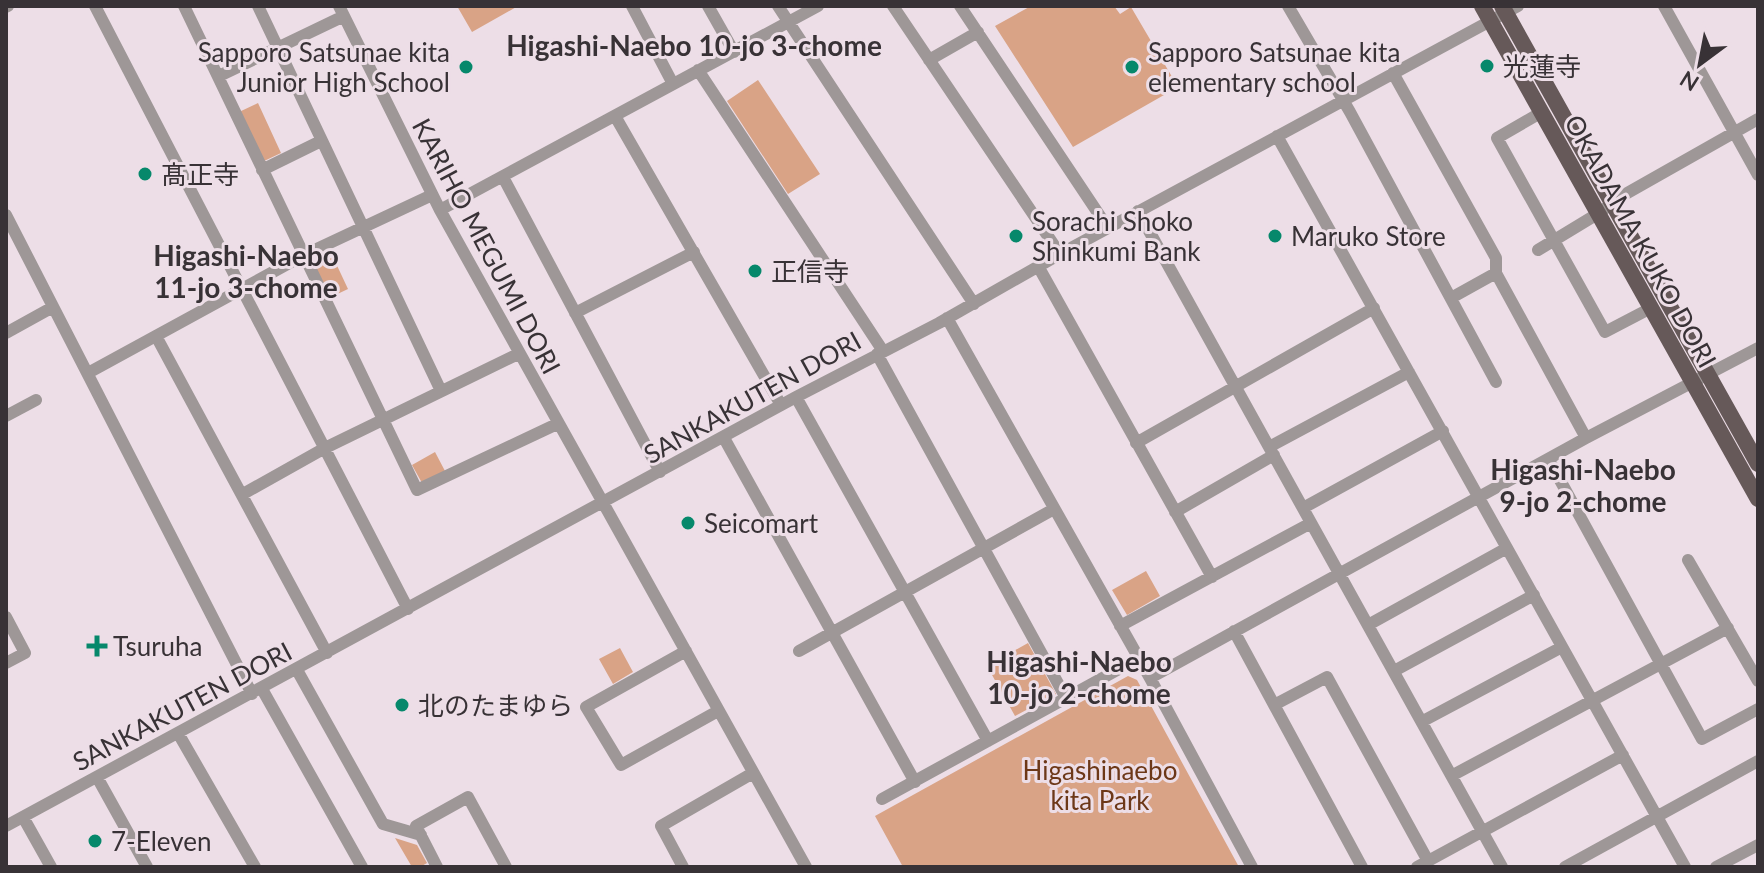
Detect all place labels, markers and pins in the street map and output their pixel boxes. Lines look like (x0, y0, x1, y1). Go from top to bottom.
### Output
place label: Sapporo Satsunae kita Junior High School (198, 36, 450, 98)
place label: Sapporo Satsunae kita elementary school (1148, 36, 1400, 98)
place label: 光蓮寺 (1503, 50, 1581, 82)
marker: 光蓮寺 (1478, 57, 1496, 75)
marker: Sapporo Satsunae kita Junior High School (457, 58, 475, 76)
marker: Sapporo Satsunae kita elementary school (1123, 58, 1141, 76)
place label: 髙正寺 (161, 158, 239, 190)
marker: 髙正寺 (136, 165, 154, 183)
place label: Sorachi Shoko Shinkumi Bank (1032, 205, 1201, 267)
place label: Maruko Store (1291, 220, 1446, 252)
marker: Sorachi Shoko Shinkumi Bank (1007, 227, 1025, 245)
marker: Maruko Store (1266, 227, 1284, 245)
place label: 正信寺 (771, 255, 849, 287)
marker: 正信寺 (746, 262, 764, 280)
place label: Seicomart (704, 507, 819, 539)
marker: Seicomart (679, 514, 697, 532)
place label: Tsuruha (113, 630, 203, 662)
marker: Tsuruha (88, 637, 106, 655)
place label: 北のたまゆら (418, 689, 573, 721)
marker: 北のたまゆら (393, 696, 411, 714)
place label: 7-Eleven (111, 825, 212, 857)
marker: 7-Eleven (86, 832, 104, 850)

